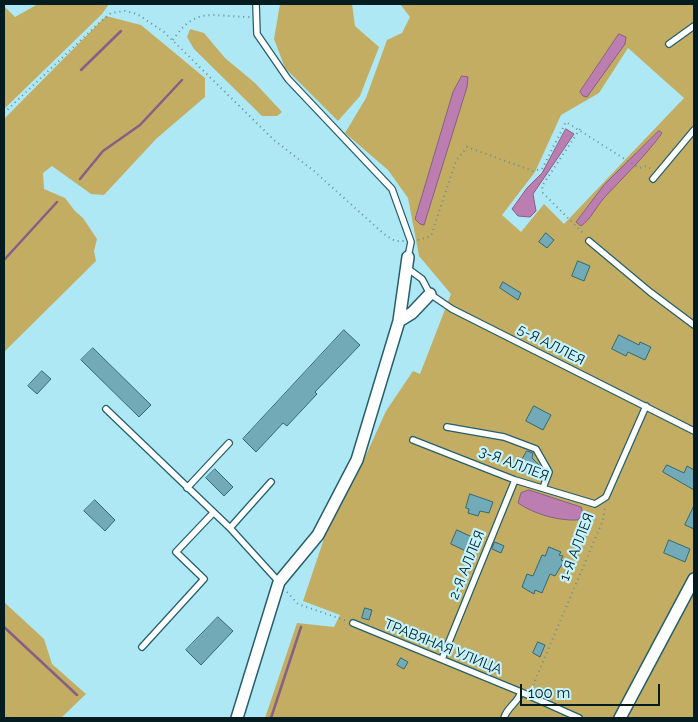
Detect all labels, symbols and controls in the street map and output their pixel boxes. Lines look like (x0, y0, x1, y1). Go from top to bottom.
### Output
street label: 5-Я АЛЛЕЯ (515, 321, 587, 369)
street label: 3-Я АЛЛЕЯ (477, 443, 551, 485)
street label: 1-Я АЛЛЕЯ (556, 511, 598, 583)
street label: 2-Я АЛЛЕЯ (446, 528, 488, 602)
street label: ТРАВЯНАЯ УЛИЦА (382, 616, 504, 678)
scale bar (523, 674, 663, 706)
text: 100 m (528, 684, 570, 702)

